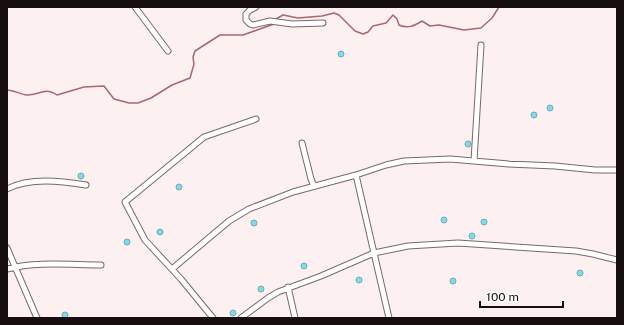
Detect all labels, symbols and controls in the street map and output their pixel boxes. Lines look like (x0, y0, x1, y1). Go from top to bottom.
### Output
scale bar (480, 283, 563, 309)
text: 100 m (486, 290, 519, 304)

